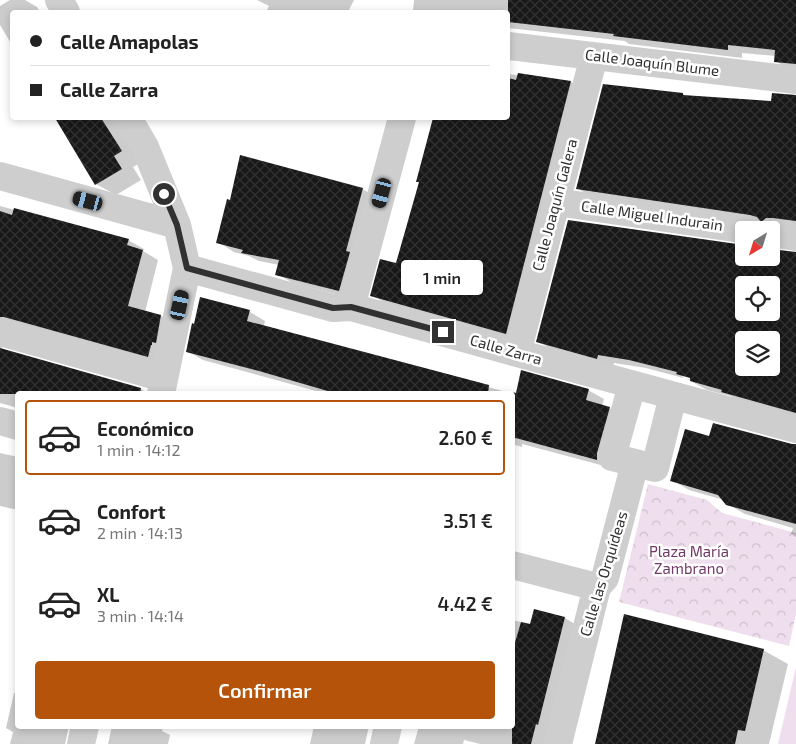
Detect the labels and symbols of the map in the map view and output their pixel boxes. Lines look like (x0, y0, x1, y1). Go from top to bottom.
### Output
street label: Calle Joaquín Blume (584, 45, 720, 79)
street label: Calle Joaquín Galera (528, 137, 580, 273)
car (370, 177, 393, 209)
route start (153, 183, 175, 205)
car (71, 190, 104, 212)
street label: Calle Miguel Indurain (580, 196, 724, 234)
north arrow (735, 221, 780, 266)
callout: 1 min (402, 260, 484, 294)
car (169, 289, 190, 321)
route end (432, 321, 454, 343)
street label: Calle Zarra (468, 330, 544, 368)
street label: Calle las Orquídeas (575, 509, 631, 638)
park label: Plaza María Zambrano (649, 542, 729, 577)

